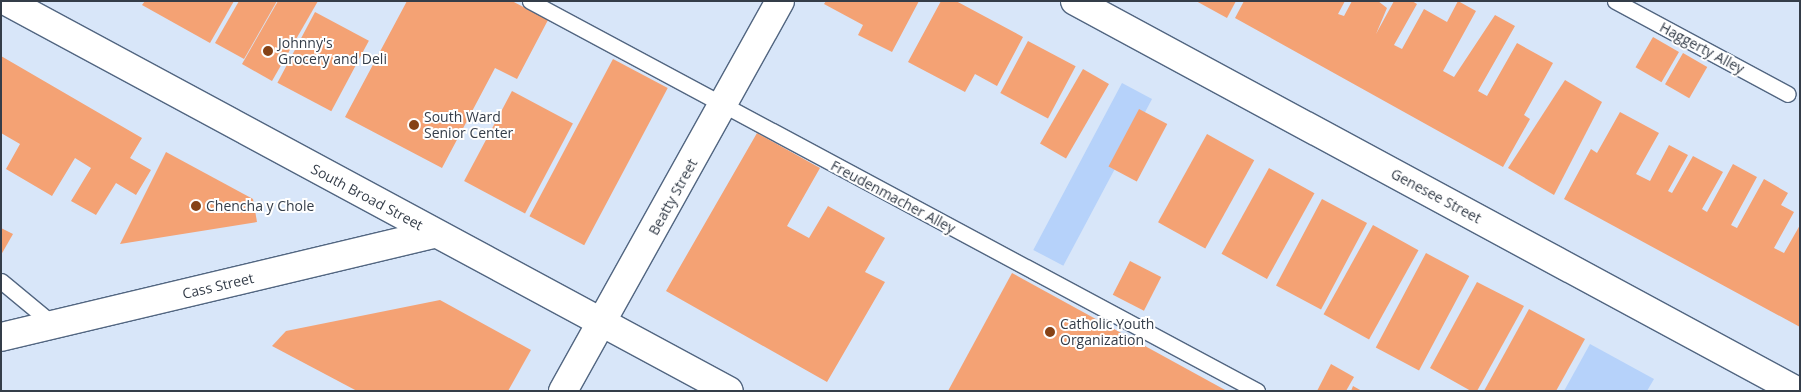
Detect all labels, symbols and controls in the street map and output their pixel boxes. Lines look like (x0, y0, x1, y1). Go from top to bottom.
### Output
street label: Haggerty Alley (1657, 19, 1747, 77)
place label: Johnny's Grocery and Deli (278, 35, 387, 68)
marker: Johnny's Grocery and Deli (262, 45, 274, 57)
place label: South Ward Senior Center (424, 109, 513, 142)
marker: South Ward Senior Center (408, 119, 420, 131)
street label: Beatty Street (645, 156, 701, 238)
street label: Freudenmacher Alley (828, 157, 958, 237)
street label: South Broad Street (308, 160, 426, 234)
street label: Genesee Street (1388, 165, 1484, 227)
place label: Chencha y Chole (206, 198, 314, 214)
marker: Chencha y Chole (190, 200, 202, 212)
street label: Cass Street (181, 270, 255, 302)
place label: Catholic Youth Organization (1060, 316, 1154, 348)
marker: Catholic Youth Organization (1044, 326, 1056, 338)

